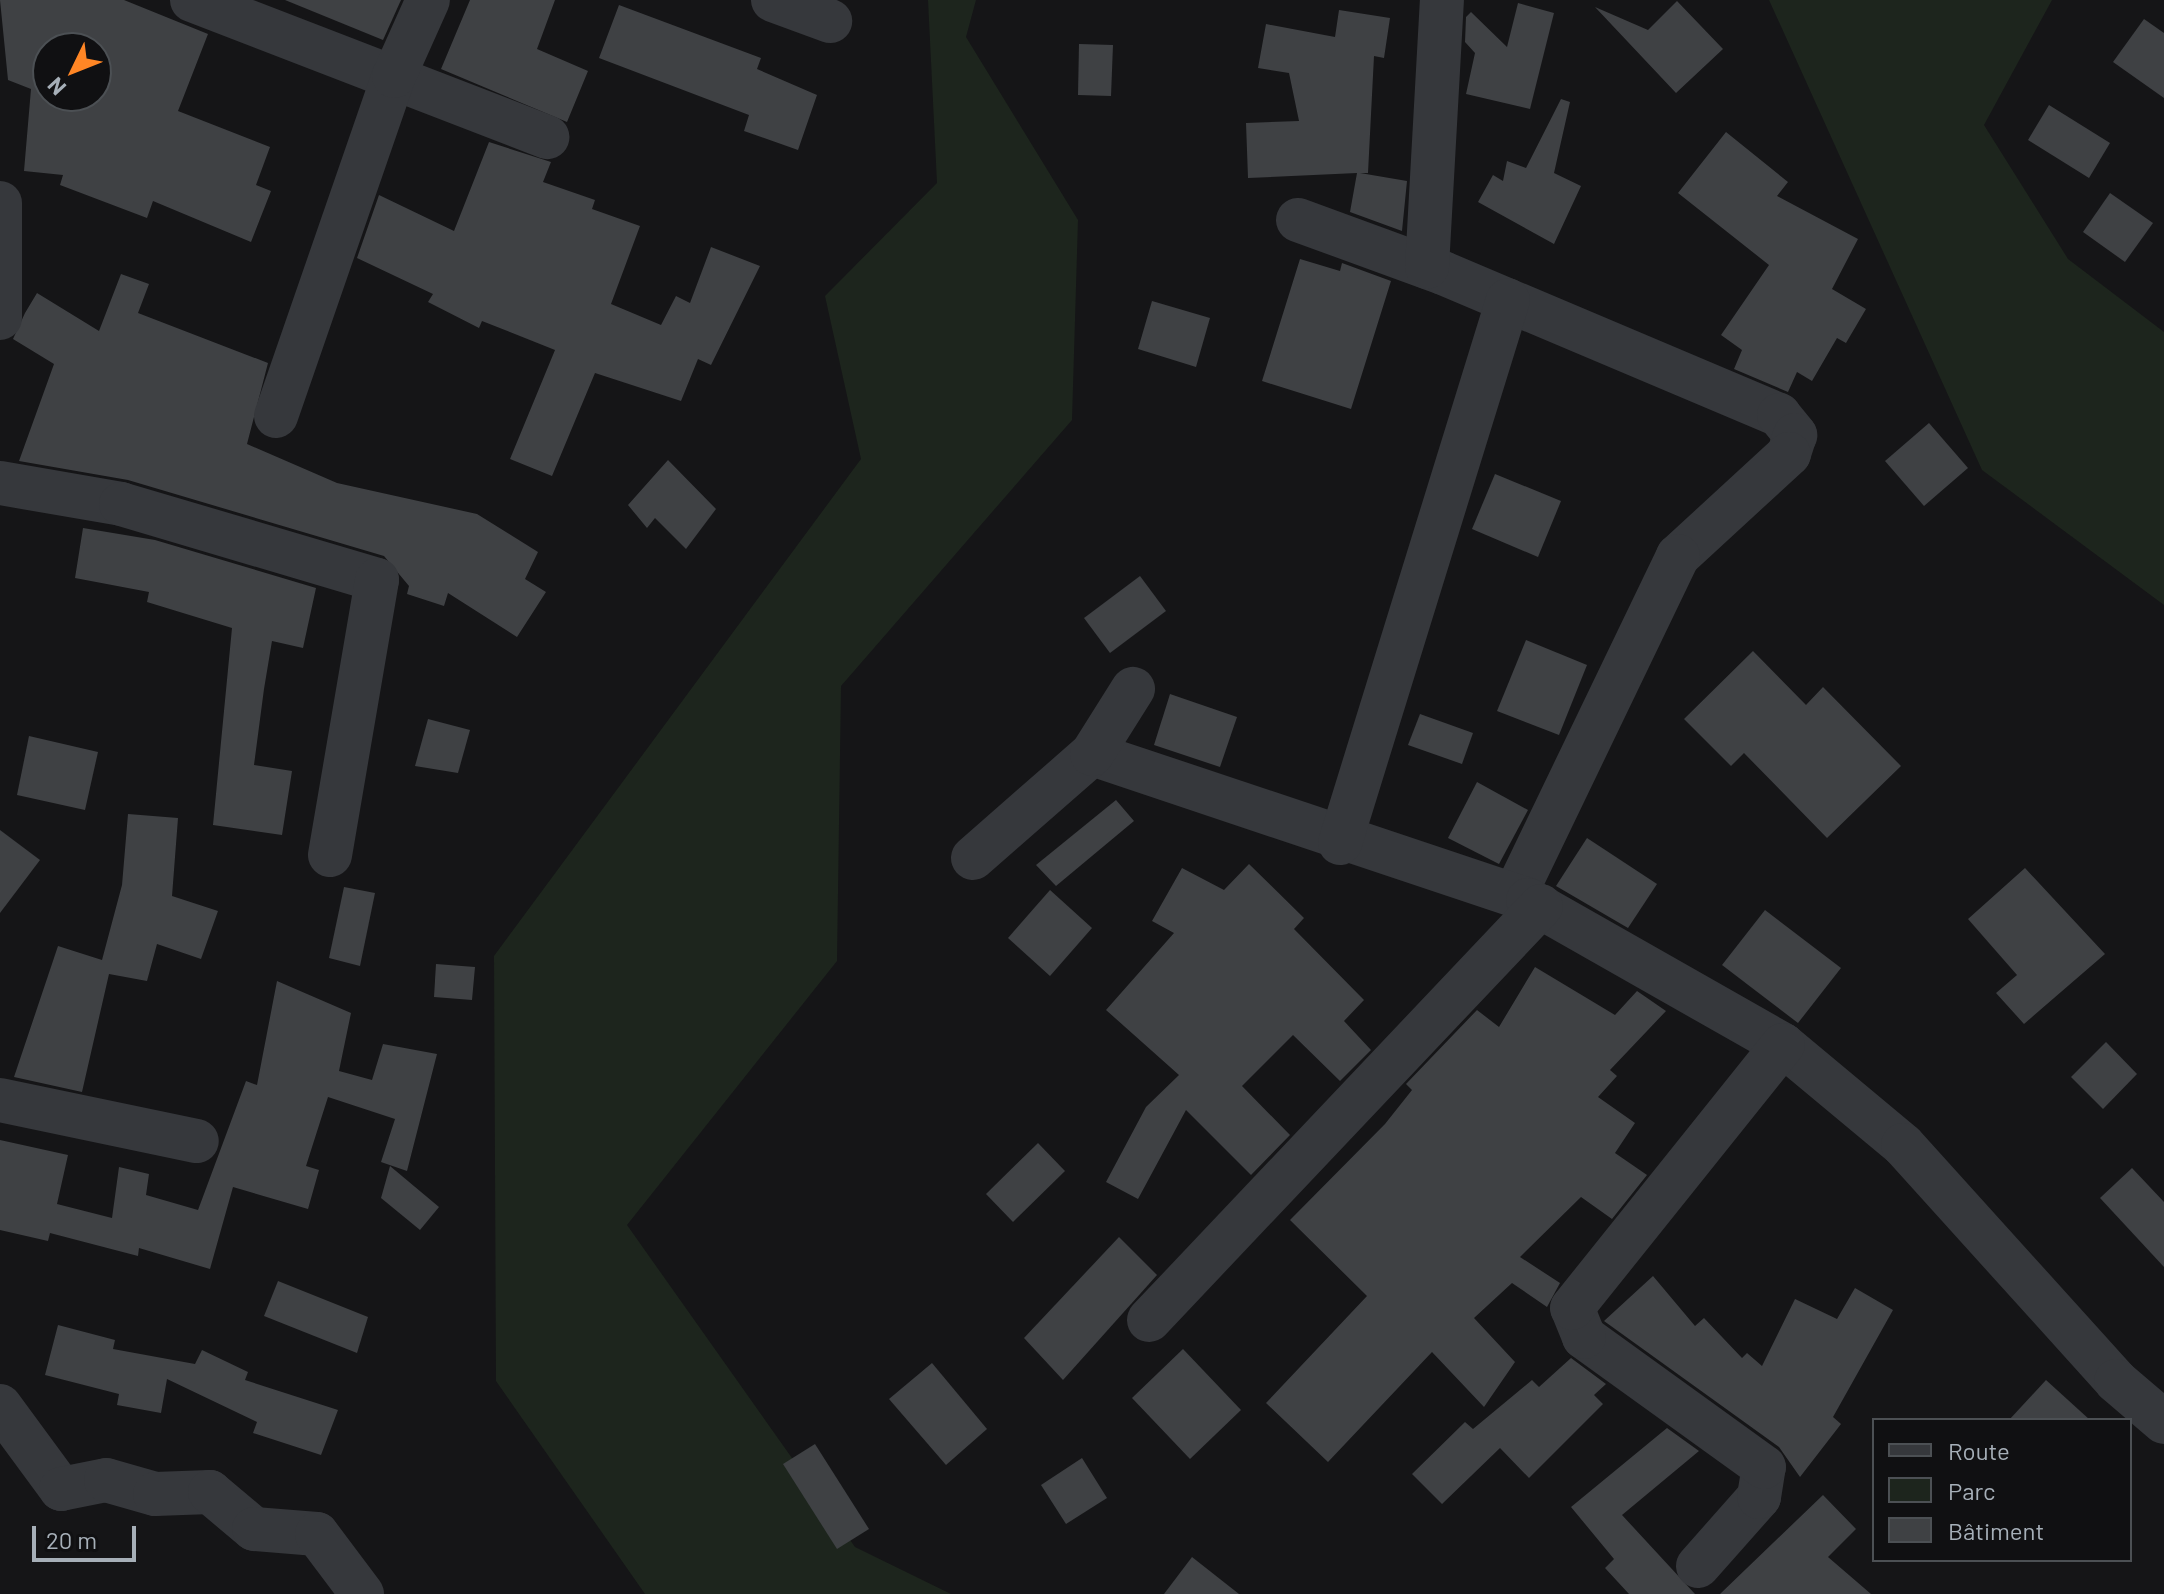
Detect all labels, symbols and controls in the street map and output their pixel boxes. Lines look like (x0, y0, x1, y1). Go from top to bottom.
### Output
north arrow (32, 32, 112, 112)
text: N (41, 73, 70, 101)
legend (1872, 1418, 2132, 1562)
text: Route (1948, 1436, 2010, 1465)
text: Parc (1948, 1476, 1996, 1505)
scale bar (36, 1510, 140, 1560)
text: Bâtiment (1948, 1516, 2044, 1545)
text: 20 m (46, 1525, 97, 1554)

